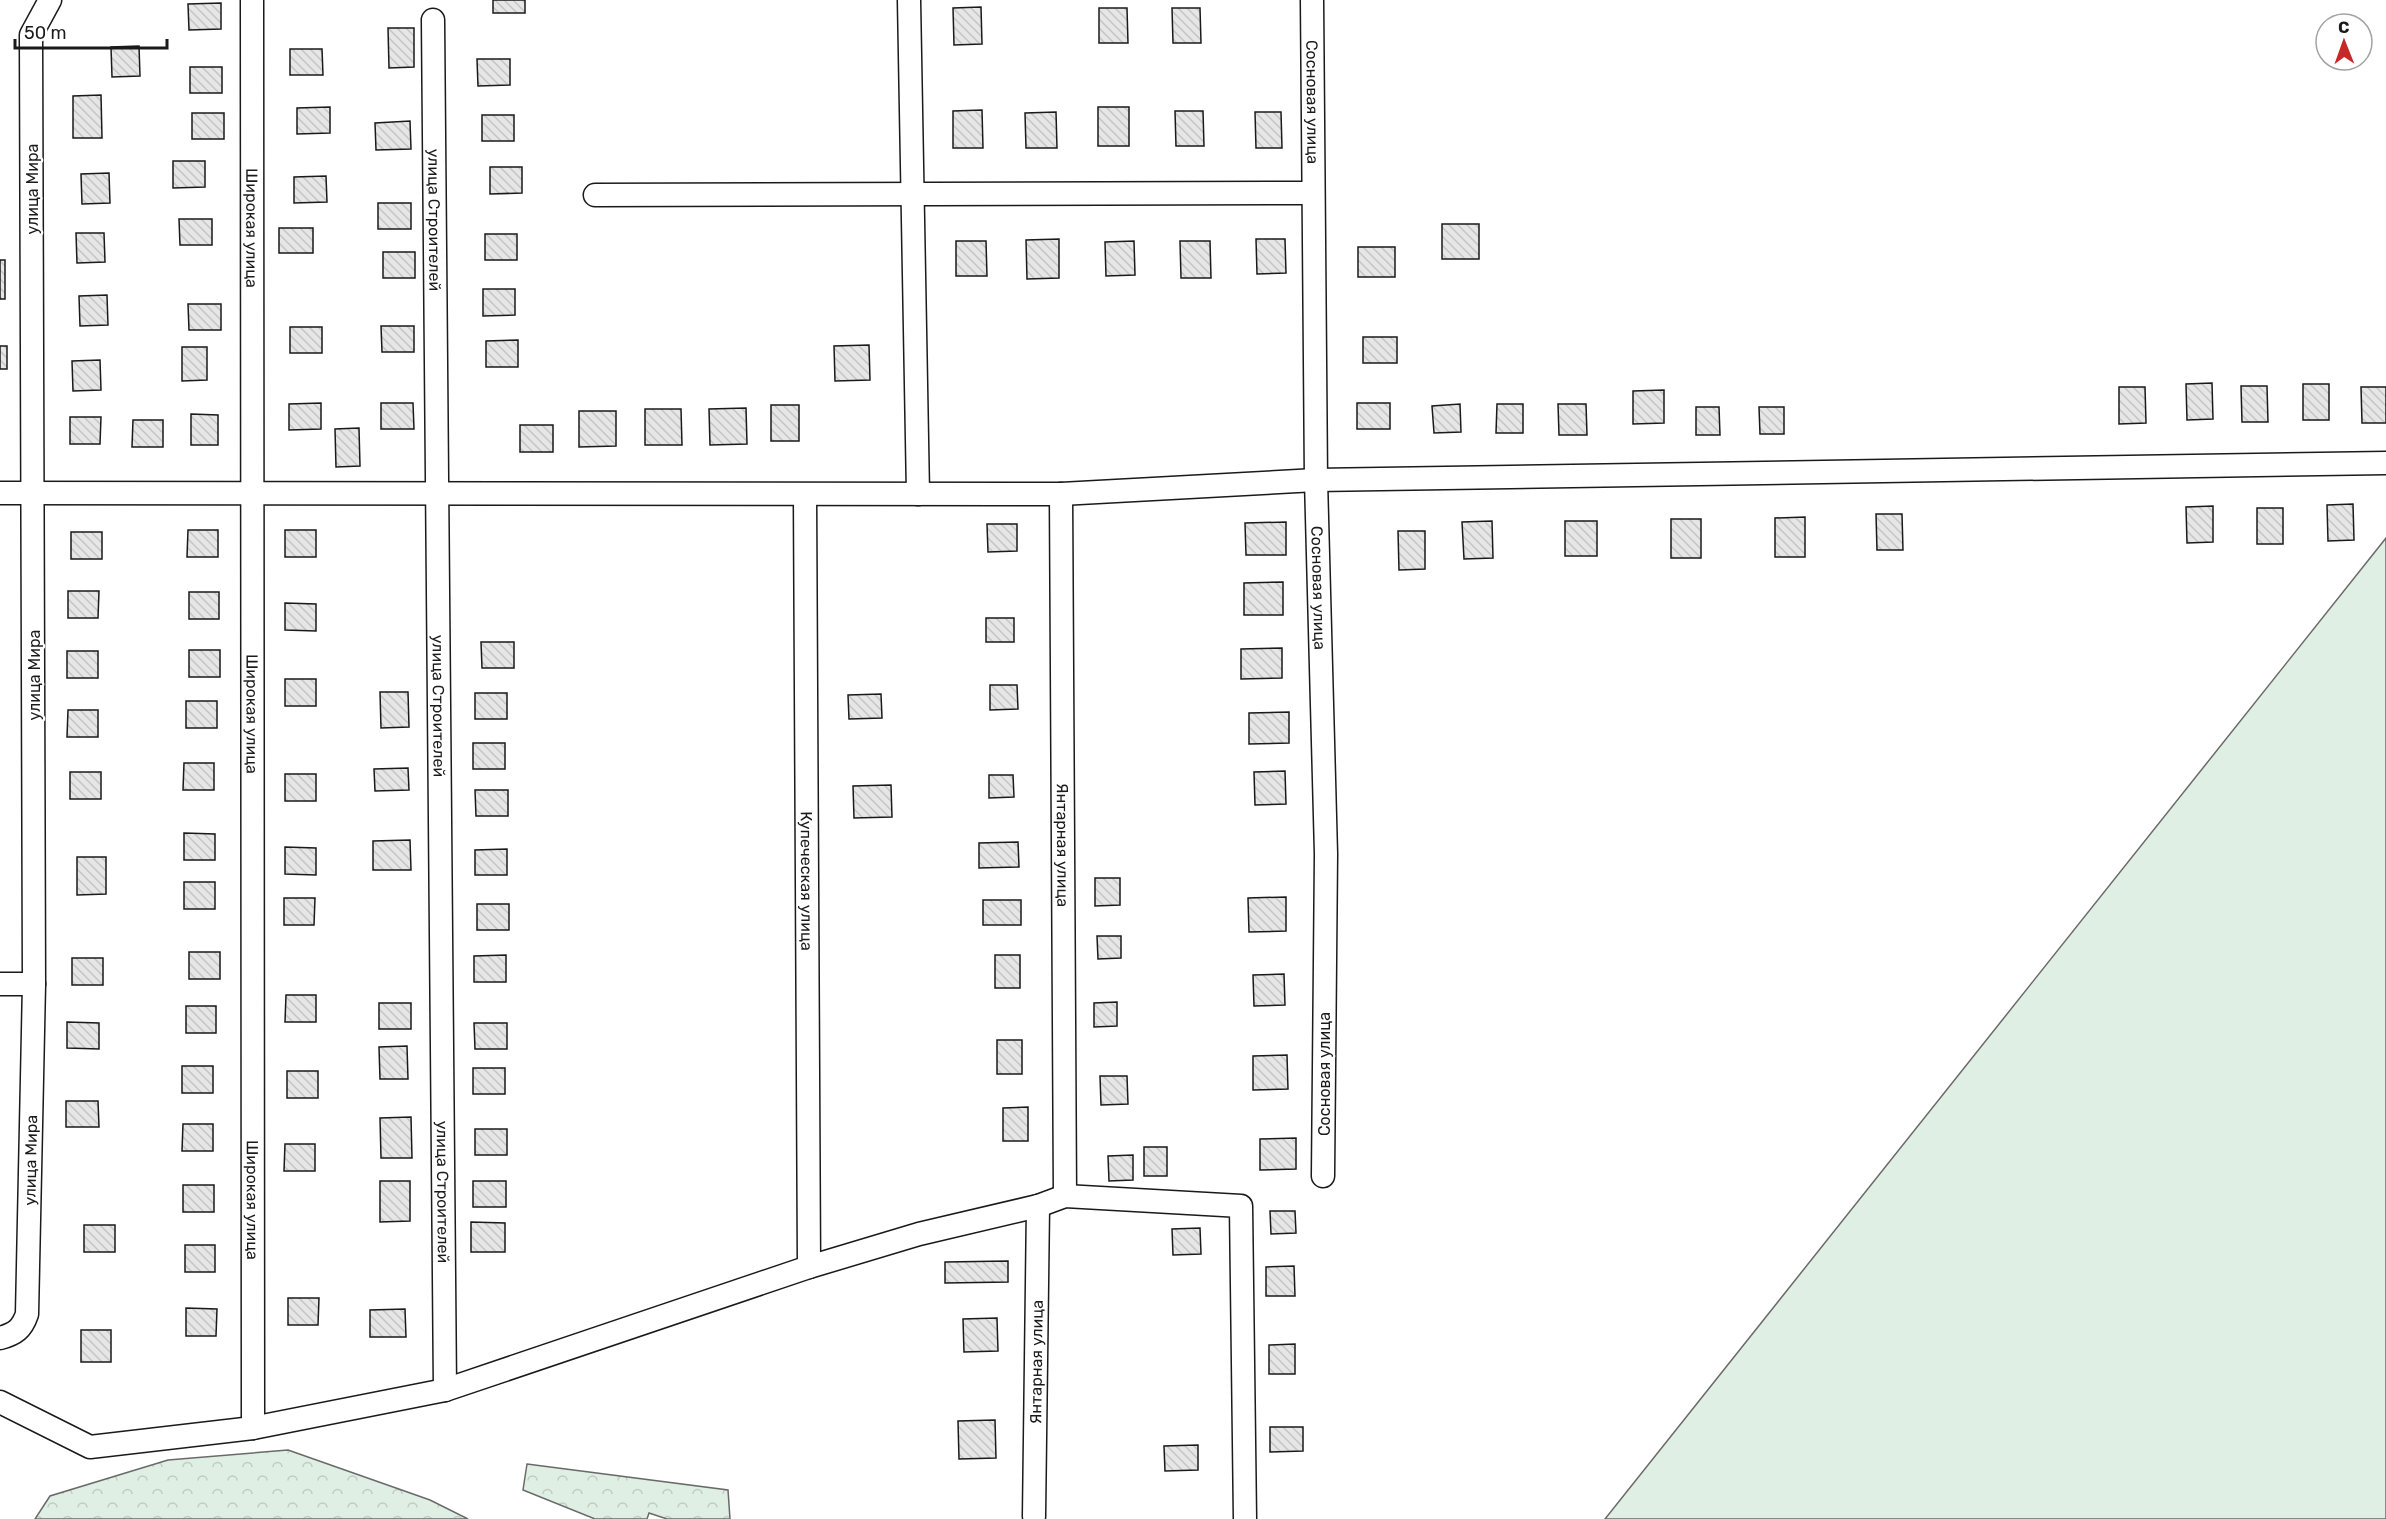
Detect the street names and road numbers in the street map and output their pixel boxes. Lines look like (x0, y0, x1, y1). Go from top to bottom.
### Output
street label: Сосновая улица (1302, 40, 1322, 164)
street label: улица Мира (23, 144, 42, 234)
street label: улица Строителей (424, 149, 444, 291)
street label: Широкая улица (242, 168, 261, 288)
street label: Сосновая улица (1307, 526, 1330, 650)
street label: улица Мира (25, 630, 44, 720)
street label: улица Строителей (428, 635, 449, 777)
street label: Широкая улица (242, 654, 262, 774)
street label: Янтарная улица (1053, 783, 1072, 907)
street label: Купеческая улица (797, 811, 816, 951)
street label: Сосновая улица (1315, 1012, 1334, 1136)
street label: улица Мира (20, 1115, 41, 1206)
street label: улица Строителей (433, 1121, 453, 1263)
street label: Широкая улица (243, 1140, 262, 1260)
street label: Янтарная улица (1026, 1300, 1047, 1424)

